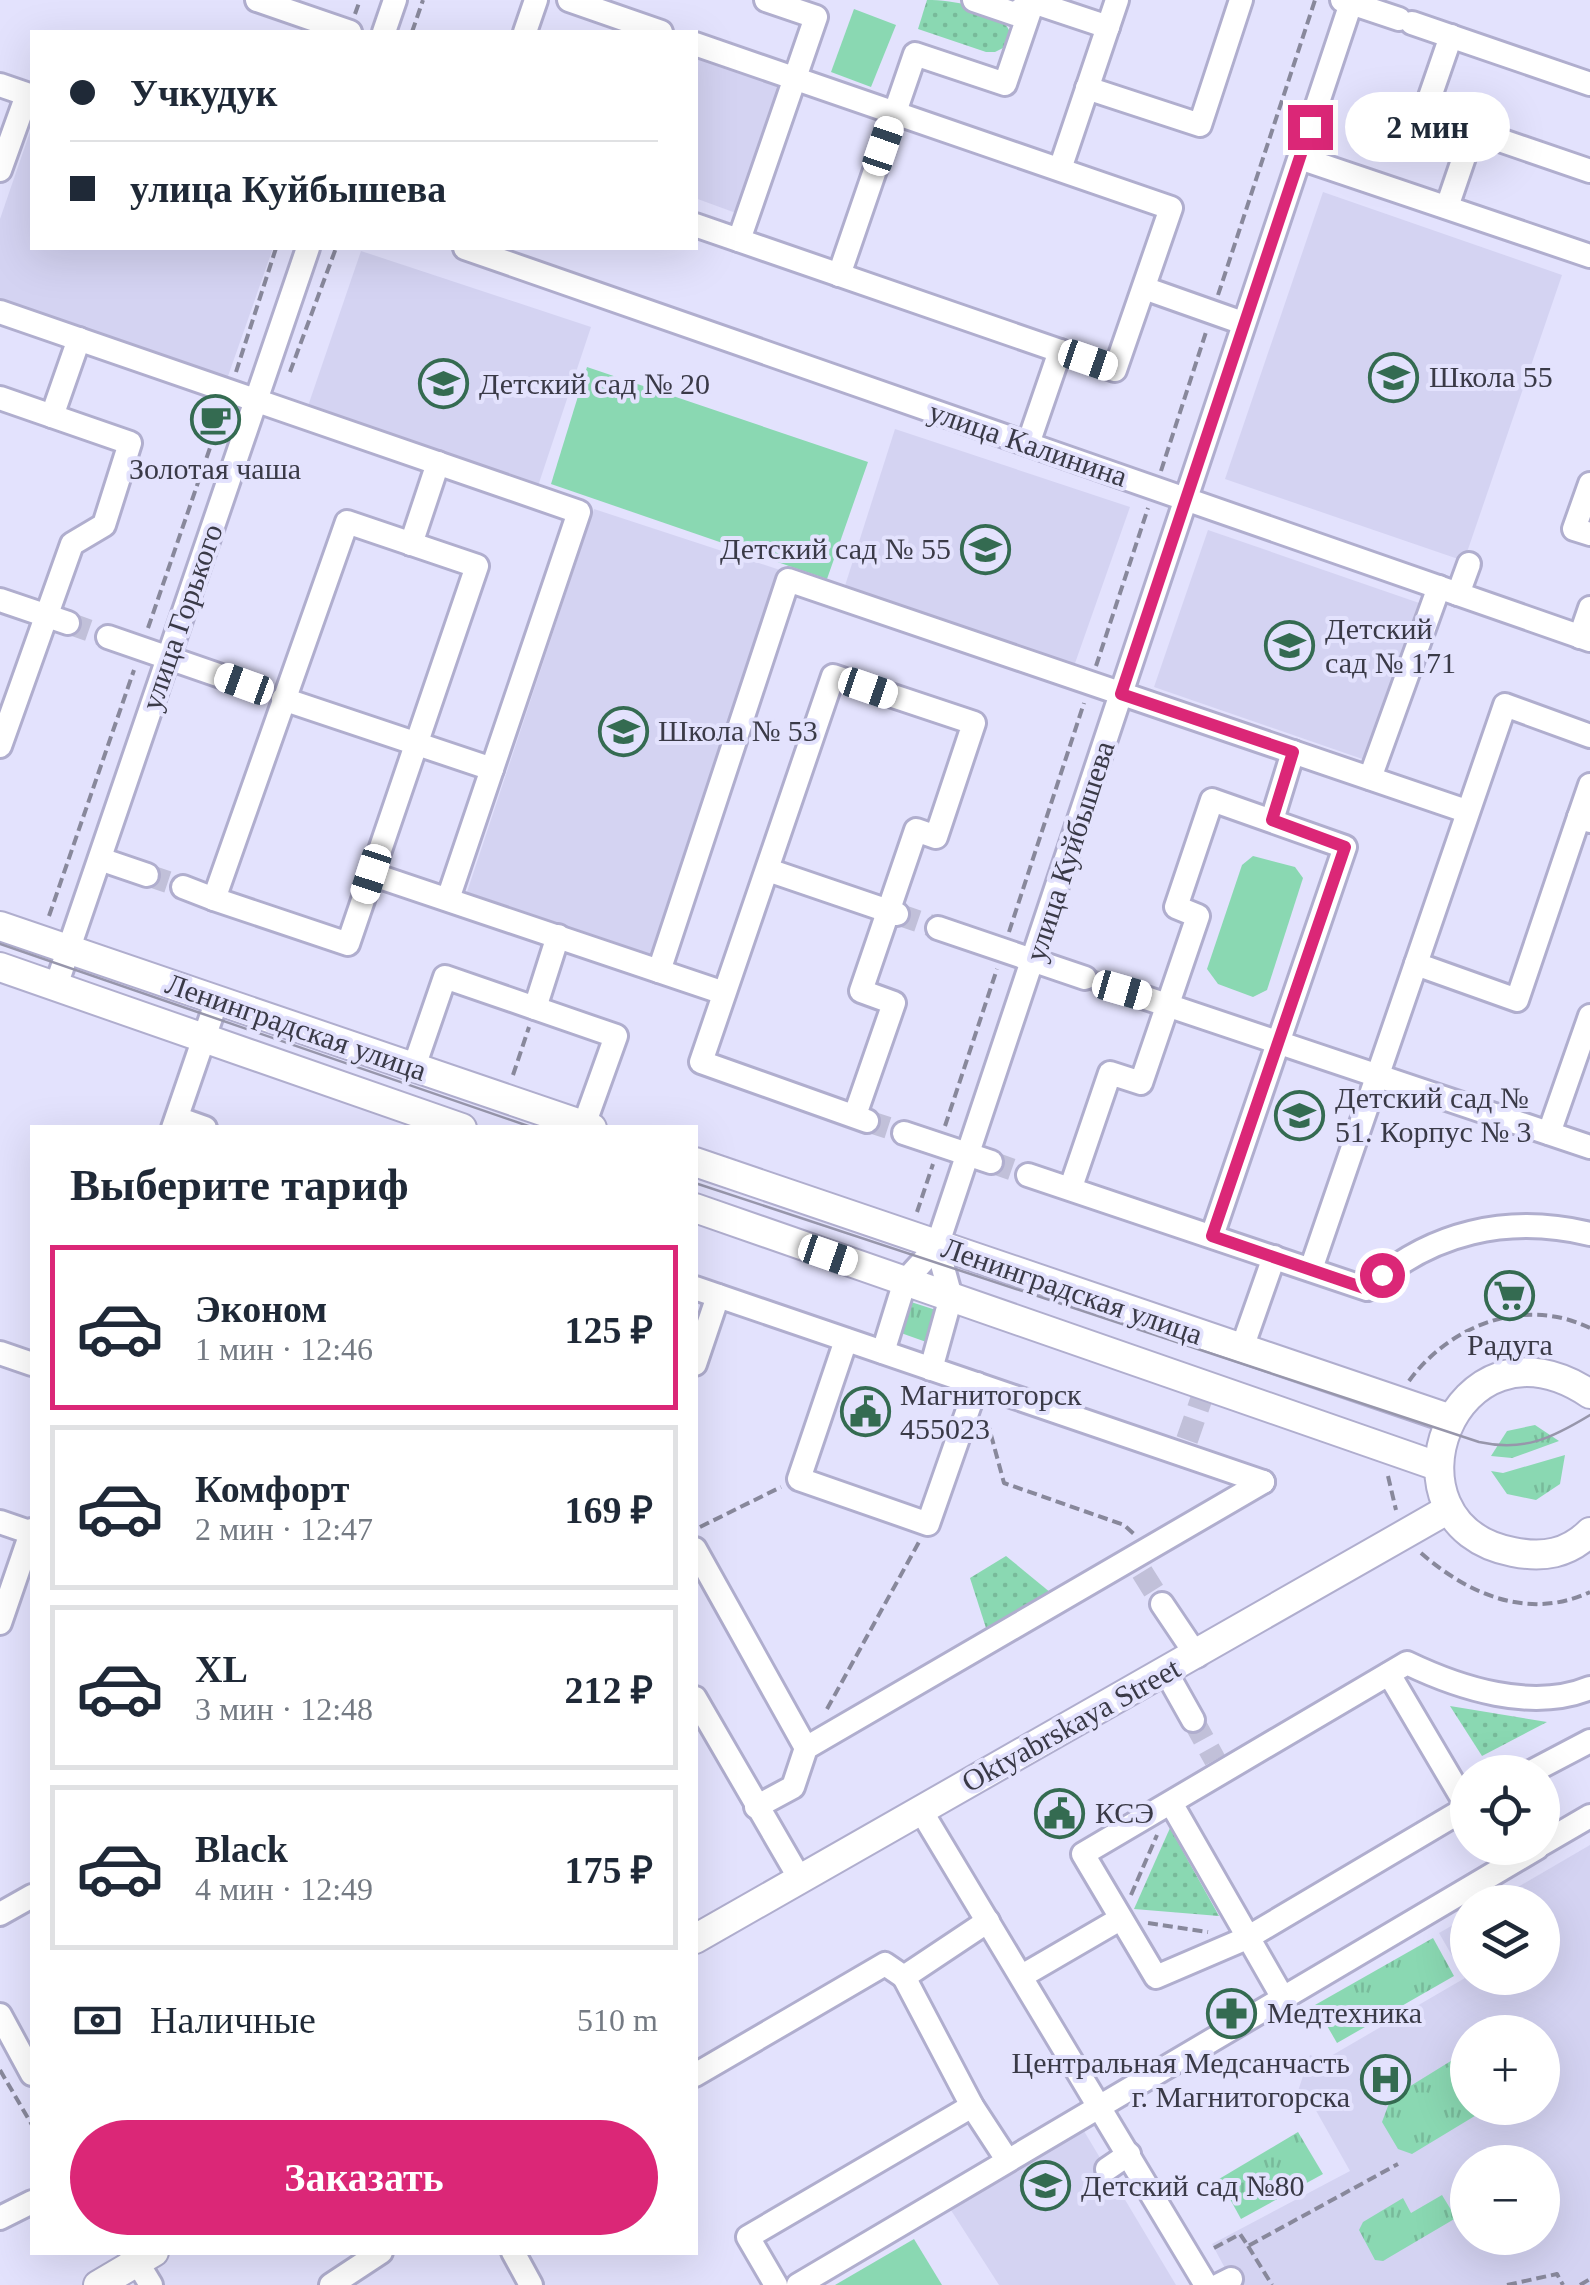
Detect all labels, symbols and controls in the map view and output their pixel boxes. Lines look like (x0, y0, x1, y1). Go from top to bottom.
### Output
text: Учкудук (130, 72, 277, 114)
callout: 2 мин (1345, 92, 1510, 162)
route end (1288, 105, 1333, 150)
text: 2 мин (1386, 109, 1469, 145)
car (859, 113, 907, 179)
text: улица Куйбышева (130, 168, 446, 210)
car (1055, 336, 1121, 384)
school or university icon: Школа 55 (1368, 351, 1420, 403)
school or university icon: Детский сад № 20 (418, 358, 470, 410)
place label: Школа 55 (1429, 360, 1553, 393)
place label: Детский сад № 20 (479, 367, 710, 400)
cafe icon: Золотая чаша (189, 394, 241, 446)
street label: улица Калинина (925, 394, 1132, 493)
place label: Золотая чаша (129, 452, 301, 485)
street label: улица Горького (134, 519, 229, 714)
school or university icon: Детский сад № 55 (960, 523, 1012, 575)
place label: Детский сад № 55 (720, 532, 951, 565)
place label: Детский сад № 171 (1325, 612, 1456, 679)
school or university icon: Детский сад № 171 (1264, 620, 1316, 672)
car (211, 660, 277, 708)
car (835, 664, 901, 712)
school or university icon: Школа № 53 (597, 705, 649, 757)
place label: Школа № 53 (658, 714, 818, 747)
street label: улица Куйбышева (1018, 737, 1121, 965)
car (347, 841, 395, 907)
street label: Ленинградская улица (161, 966, 431, 1087)
car (1089, 967, 1155, 1013)
place label: Детский сад № 51. Корпус № 3 (1335, 1081, 1532, 1148)
school or university icon: Детский сад № 51. Корпус № 3 (1274, 1089, 1326, 1141)
text: Выберите тариф (70, 1160, 409, 1210)
street label: Ленинградская улица (937, 1230, 1207, 1351)
car (795, 1231, 861, 1279)
route start (1360, 1253, 1405, 1298)
supermarket icon: Радуга (1484, 1270, 1536, 1322)
icon: car (75, 1283, 165, 1373)
text: Эконом (195, 1288, 327, 1330)
text: 125 ₽ (564, 1309, 653, 1351)
place label: Радуга (1467, 1328, 1553, 1361)
text: 1 мин · 12:46 (195, 1331, 373, 1367)
place label: Магнитогорск 455023 (900, 1378, 1082, 1445)
public building icon: Магнитогорск 455023 (839, 1386, 891, 1438)
icon: car (75, 1463, 165, 1553)
text: Комфорт (195, 1468, 349, 1510)
text: 169 ₽ (564, 1489, 653, 1531)
text: 2 мин · 12:47 (195, 1511, 373, 1547)
icon: car (75, 1643, 165, 1733)
text: XL (195, 1648, 248, 1690)
street label: Oktyabrskaya Street (956, 1651, 1186, 1798)
text: 212 ₽ (564, 1669, 653, 1711)
text: 3 мин · 12:48 (195, 1691, 373, 1727)
map controls (1450, 1755, 1560, 2255)
button: locate (1450, 1755, 1560, 1865)
public building icon: КСЭ (1034, 1787, 1086, 1839)
place label: КСЭ (1095, 1796, 1154, 1829)
icon: car (75, 1823, 165, 1913)
text: Black (195, 1828, 288, 1870)
text: 175 ₽ (564, 1849, 653, 1891)
text: 4 мин · 12:49 (195, 1871, 373, 1907)
button: layers (1450, 1885, 1560, 1995)
pharmacy icon: Медтехника (1206, 1987, 1258, 2039)
icon: cash (70, 1993, 125, 2048)
place label: Медтехника (1267, 1996, 1422, 2029)
text: Наличные (150, 1999, 316, 2041)
text: 510 m (577, 2002, 658, 2038)
button: + (1450, 2015, 1560, 2125)
place label: Центральная Медсанчасть г. Магнитогорска (1012, 2046, 1350, 2113)
hospital icon: Центральная Медсанчасть г. Магнитогорска (1359, 2054, 1411, 2106)
button: Заказать (70, 2120, 658, 2235)
button: − (1450, 2145, 1560, 2255)
school or university icon: Детский сад №80 (1020, 2160, 1072, 2212)
place label: Детский сад №80 (1081, 2169, 1305, 2202)

